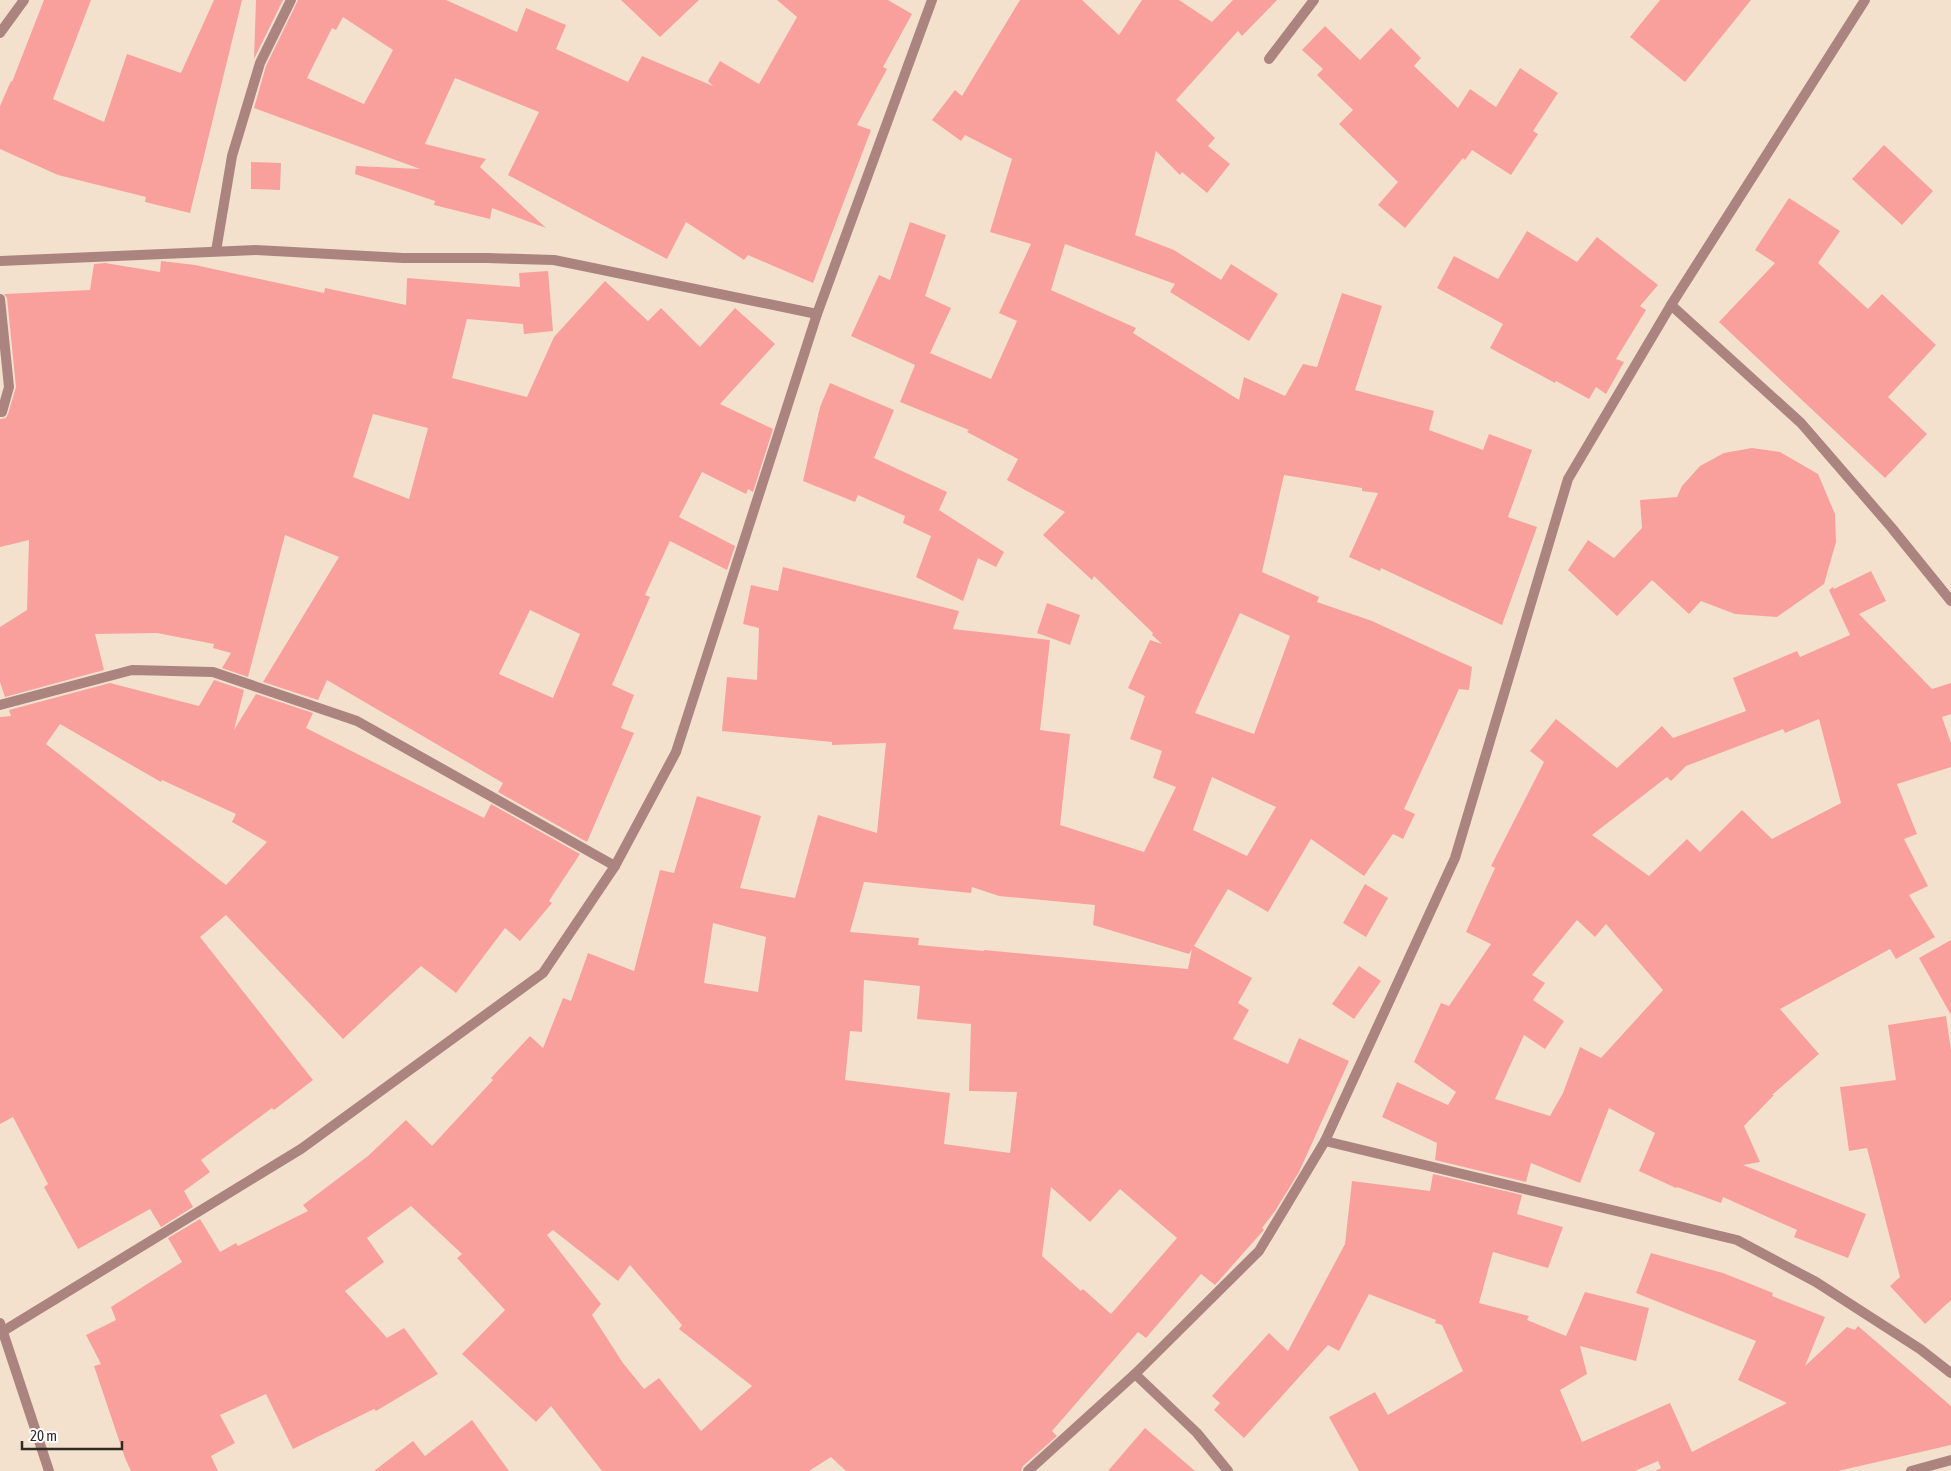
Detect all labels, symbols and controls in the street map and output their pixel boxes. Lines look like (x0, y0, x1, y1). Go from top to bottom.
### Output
scale bar (22, 1418, 122, 1450)
text: 20 m (30, 1427, 57, 1444)

